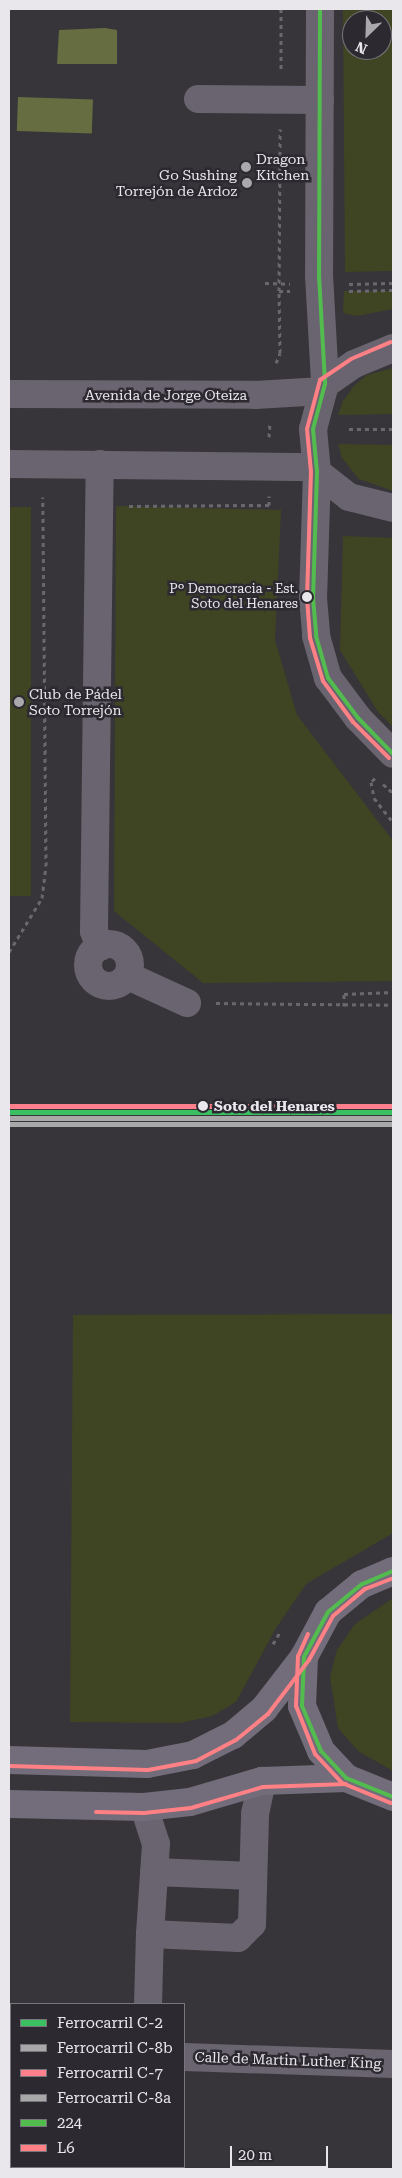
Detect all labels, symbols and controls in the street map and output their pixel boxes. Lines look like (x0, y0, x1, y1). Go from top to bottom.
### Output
north arrow (342, 10, 392, 60)
text: N (353, 38, 369, 57)
place label: Dragon Kitchen (256, 151, 309, 184)
marker: Dragon Kitchen (240, 161, 252, 173)
place label: Go Sushing Torrejón de Ardoz (116, 167, 237, 200)
marker: Go Sushing Torrejón de Ardoz (241, 177, 253, 189)
street label: Avenida de Jorge Oteiza (85, 387, 247, 403)
place label: Pº Democracia - Est. Soto del Henares (169, 582, 298, 613)
marker: Pº Democracia - Est. Soto del Henares (302, 592, 312, 602)
place label: Club de Pádel Soto Torrejón (29, 686, 122, 719)
marker: Club de Pádel Soto Torrejón (13, 696, 25, 708)
place label: Soto del Henares (214, 1098, 335, 1114)
marker: Soto del Henares (196, 1099, 210, 1113)
legend (10, 2003, 185, 2168)
text: Ferrocarril C-2 (57, 2014, 163, 2032)
text: Ferrocarril C-8b (57, 2039, 173, 2057)
street label: Calle de Martin Luther King (194, 2048, 382, 2072)
text: Ferrocarril C-7 (57, 2064, 163, 2082)
text: Ferrocarril C-8a (57, 2089, 171, 2107)
text: 224 (57, 2114, 82, 2132)
scale bar (232, 2136, 330, 2168)
text: L6 (57, 2139, 75, 2157)
text: 20 m (238, 2146, 272, 2164)

